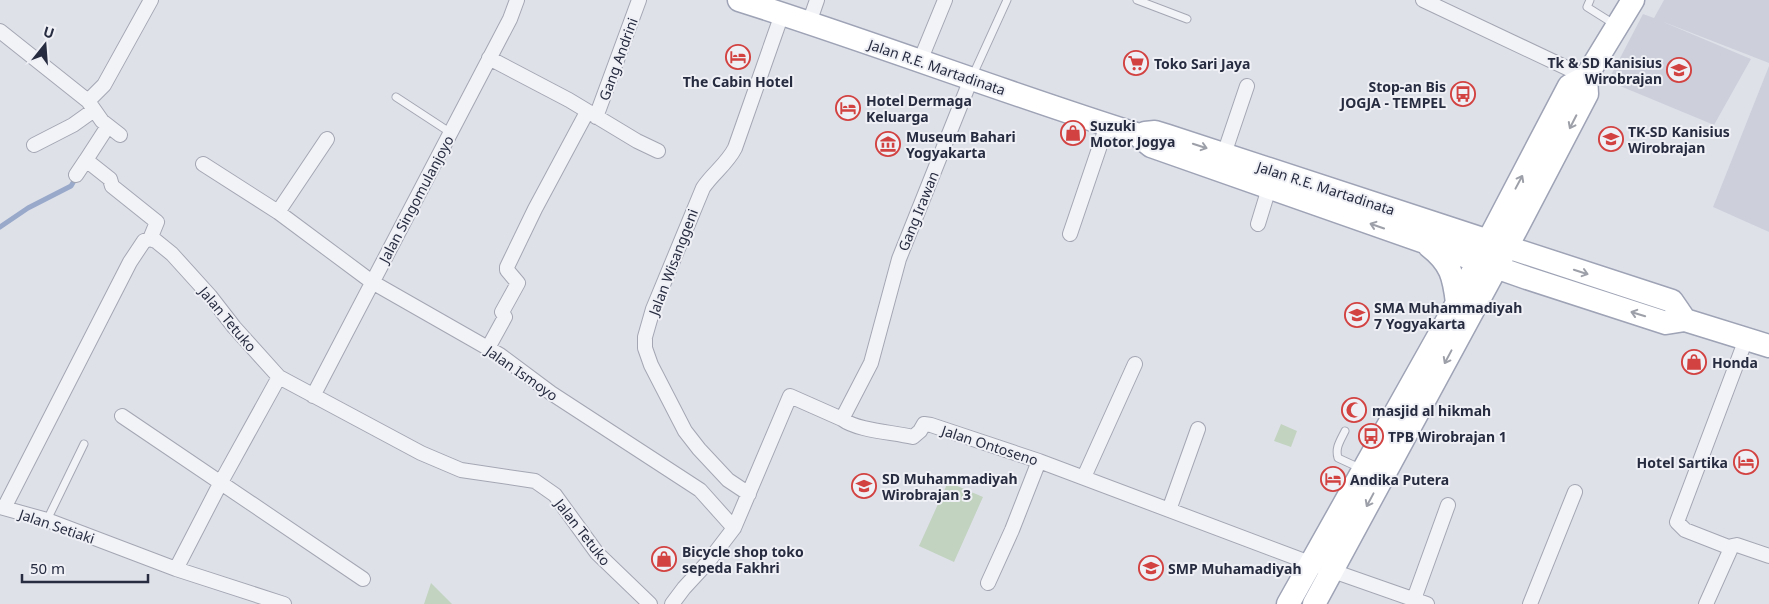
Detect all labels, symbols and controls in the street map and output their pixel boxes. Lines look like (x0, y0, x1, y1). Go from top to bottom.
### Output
street label: Gang Andrini (594, 15, 642, 103)
north arrow (20, 20, 70, 70)
text: U (41, 21, 57, 43)
street label: Jalan R.E. Martadinata (864, 34, 1008, 99)
hotel icon: The Cabin Hotel (725, 44, 751, 70)
supermarket icon: Toko Sari Jaya (1123, 50, 1149, 76)
place label: Tk & SD Kanisius Wirobrajan (1548, 53, 1662, 88)
place label: Toko Sari Jaya (1154, 54, 1251, 73)
school or university icon: Tk & SD Kanisius Wirobrajan (1666, 57, 1692, 83)
place label: The Cabin Hotel (683, 72, 793, 91)
place label: Stop-an Bis JOGJA - TEMPEL (1339, 77, 1446, 112)
bus stop icon: Stop-an Bis JOGJA - TEMPEL (1450, 81, 1476, 107)
place label: Hotel Dermaga Keluarga (866, 91, 972, 126)
hotel icon: Hotel Dermaga Keluarga (835, 95, 861, 121)
one-way arrow (1568, 114, 1577, 129)
place label: Suzuki Motor Jogya (1090, 116, 1175, 151)
shop icon: Suzuki Motor Jogya (1060, 120, 1086, 146)
place label: TK-SD Kanisius Wirobrajan (1628, 122, 1730, 157)
school or university icon: TK-SD Kanisius Wirobrajan (1598, 126, 1624, 152)
place label: Museum Bahari Yogyakarta (906, 127, 1016, 162)
museum icon: Museum Bahari Yogyakarta (875, 131, 901, 157)
street label: Jalan Singomulanjoyo (373, 132, 458, 268)
one-way arrow (1191, 142, 1207, 151)
street label: Jalan R.E. Martadinata (1253, 156, 1397, 219)
street label: Gang Irawan (893, 168, 943, 254)
one-way arrow (1515, 175, 1524, 190)
street label: Jalan Wisanggeni (643, 206, 702, 320)
one-way arrow (1369, 220, 1385, 230)
one-way arrow (1572, 267, 1588, 277)
street label: Jalan Tetuko (194, 281, 261, 356)
place label: SMA Muhammadiyah 7 Yogyakarta (1374, 298, 1522, 333)
school or university icon: SMA Muhammadiyah 7 Yogyakarta (1344, 302, 1370, 328)
one-way arrow (1630, 309, 1646, 319)
street label: Jalan Ismoyo (481, 340, 562, 405)
one-way arrow (1443, 349, 1453, 364)
shop icon: Honda (1681, 349, 1707, 375)
place label: Honda (1712, 353, 1758, 372)
mosque icon: masjid al hikmah (1341, 397, 1367, 423)
place label: masjid al hikmah (1372, 401, 1491, 420)
street label: Jalan Ontoseno (937, 420, 1041, 470)
bus stop icon: TPB Wirobrajan 1 (1358, 423, 1384, 449)
place label: TPB Wirobrajan 1 (1388, 427, 1507, 446)
hotel icon: Hotel Sartika (1733, 449, 1759, 475)
place label: Hotel Sartika (1637, 453, 1728, 472)
hotel icon: Andika Putera (1320, 466, 1346, 492)
place label: SD Muhammadiyah Wirobrajan 3 (882, 469, 1018, 504)
place label: Andika Putera (1350, 470, 1449, 489)
school or university icon: SD Muhammadiyah Wirobrajan 3 (851, 473, 877, 499)
one-way arrow (1365, 492, 1375, 506)
street label: Jalan Tetuko (550, 493, 615, 569)
street label: Jalan Setiaki (15, 504, 97, 548)
place label: Bicycle shop toko sepeda Fakhri (682, 542, 804, 577)
shop icon: Bicycle shop toko sepeda Fakhri (651, 546, 677, 572)
scale bar (22, 552, 149, 584)
school or university icon: SMP Muhamadiyah (1138, 555, 1164, 581)
text: 50 m (30, 558, 65, 578)
place label: SMP Muhamadiyah (1168, 559, 1302, 578)

